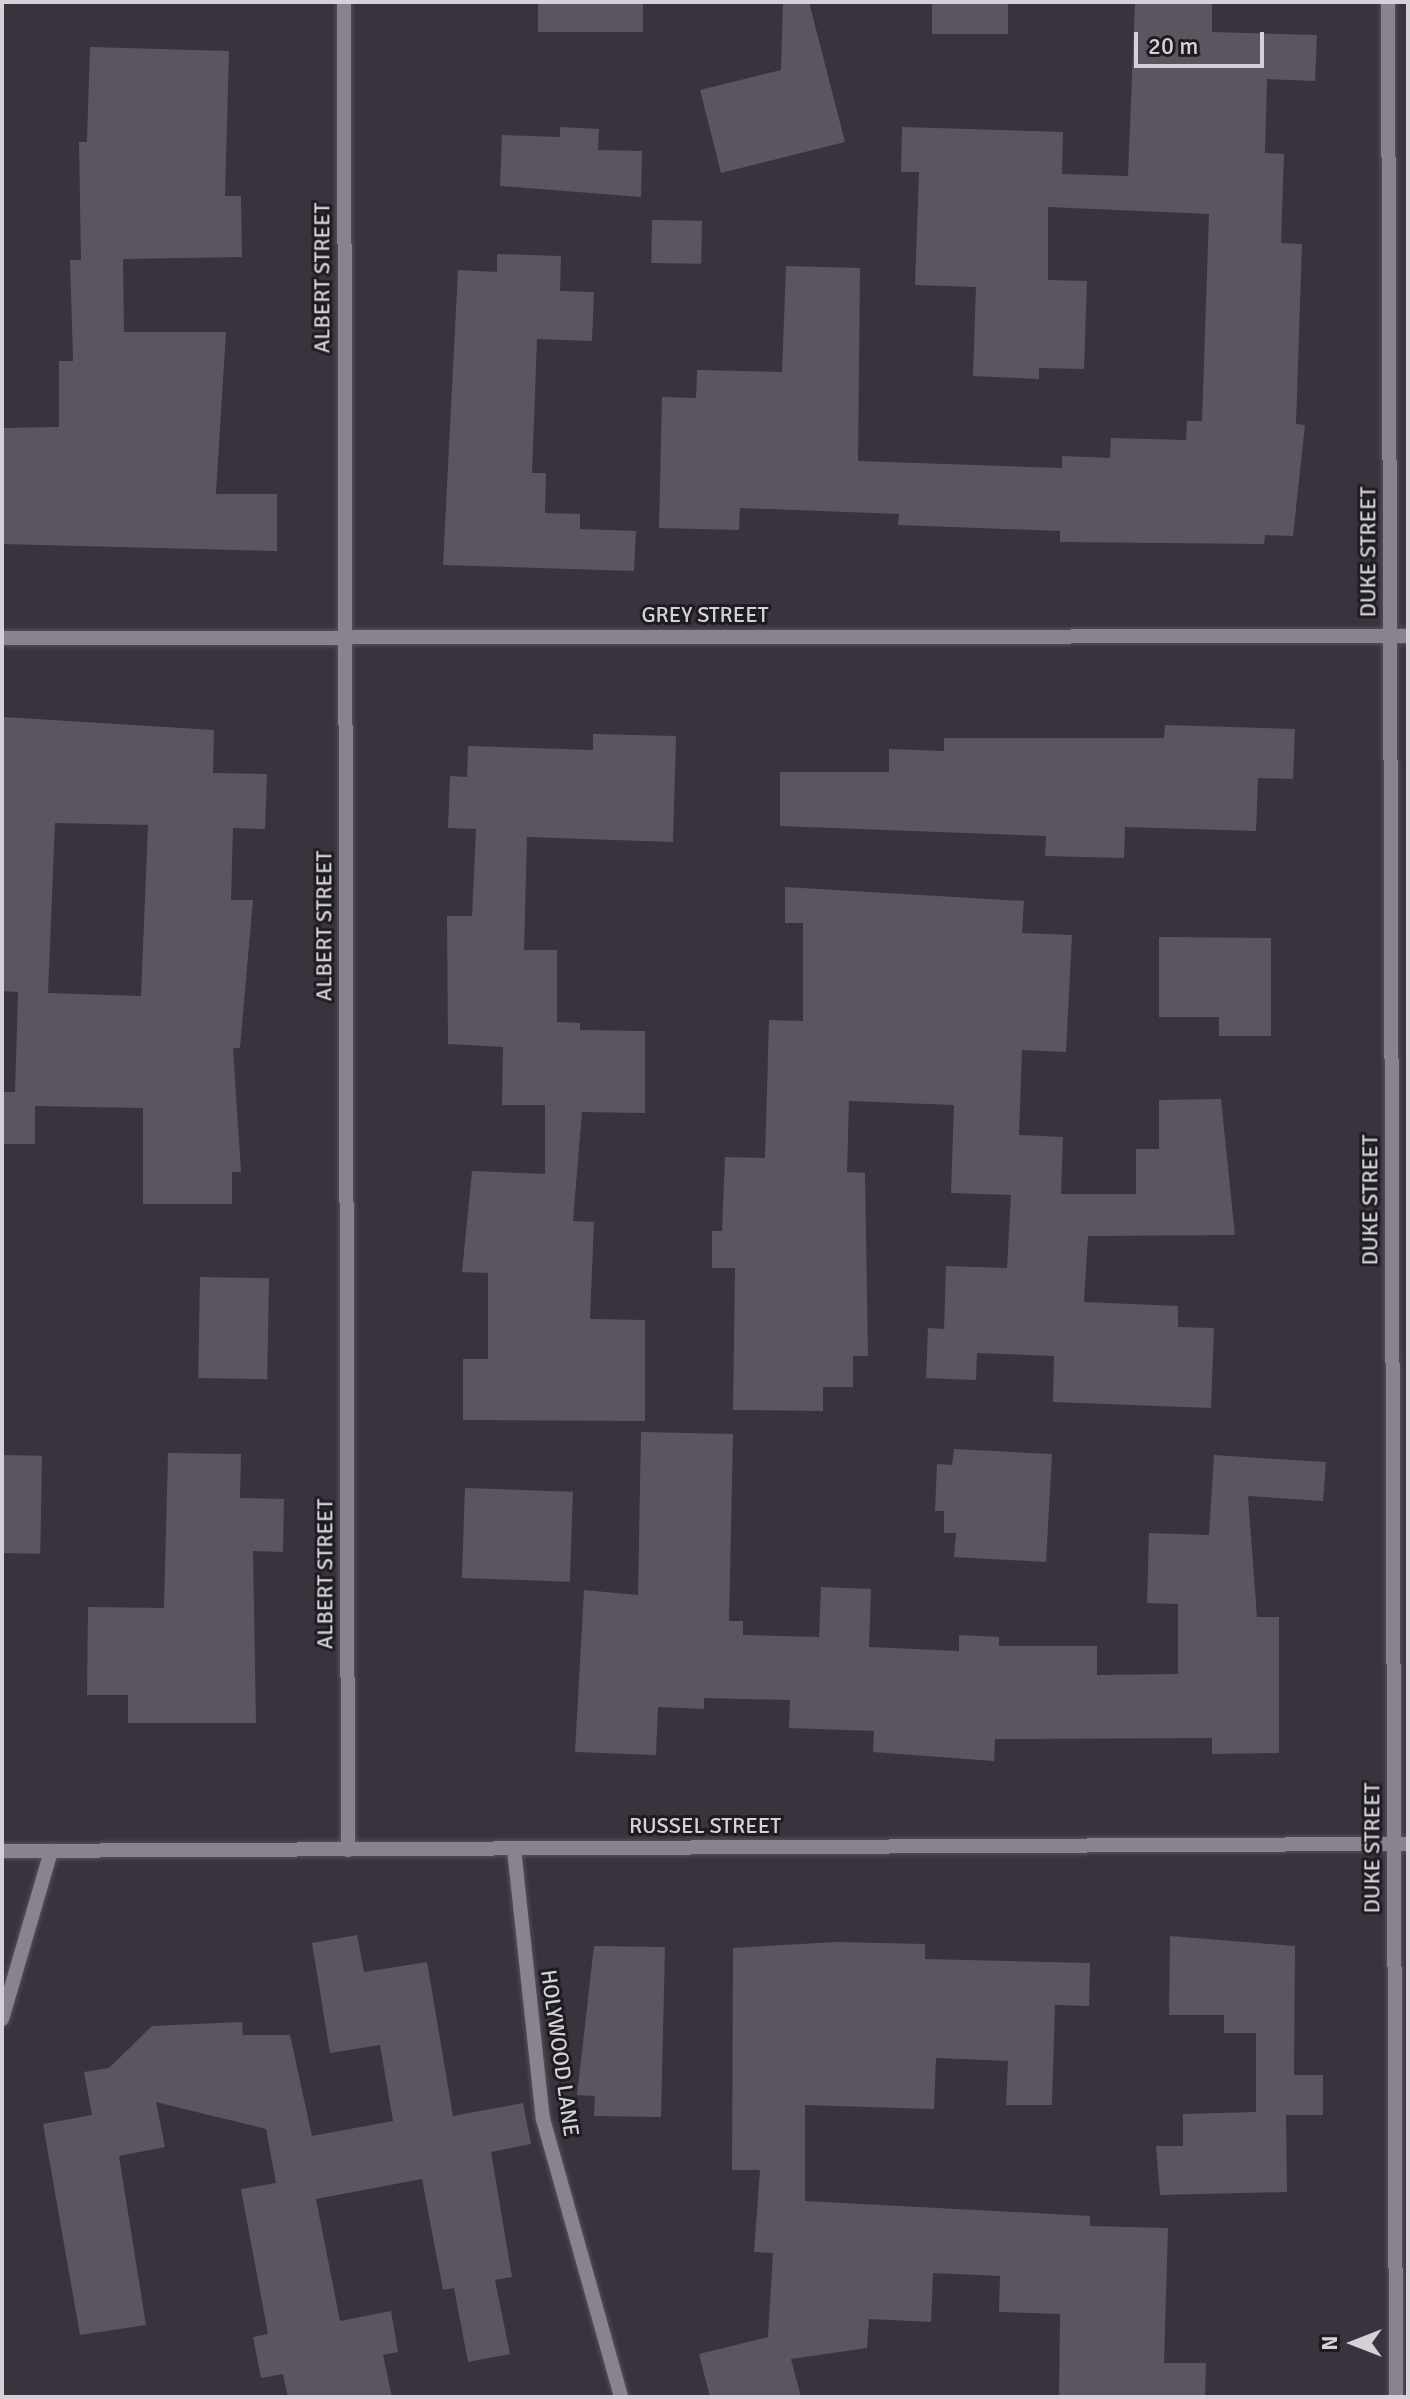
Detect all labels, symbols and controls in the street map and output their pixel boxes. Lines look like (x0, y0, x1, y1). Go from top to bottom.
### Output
scale bar (1138, 16, 1268, 66)
text: 20 m (1148, 31, 1198, 61)
street label: ALBERT STREET (309, 203, 335, 353)
street label: DUKE STREET (1355, 487, 1381, 617)
street label: GREY STREET (641, 602, 769, 628)
street label: ALBERT STREET (311, 851, 337, 1001)
street label: DUKE STREET (1357, 1135, 1383, 1265)
street label: ALBERT STREET (312, 1499, 338, 1649)
street label: DUKE STREET (1359, 1783, 1385, 1913)
street label: RUSSEL STREET (629, 1813, 781, 1839)
street label: HOLYWOOD LANE (535, 1968, 585, 2138)
north arrow (1314, 2303, 1394, 2383)
text: N (1316, 2335, 1343, 2351)

